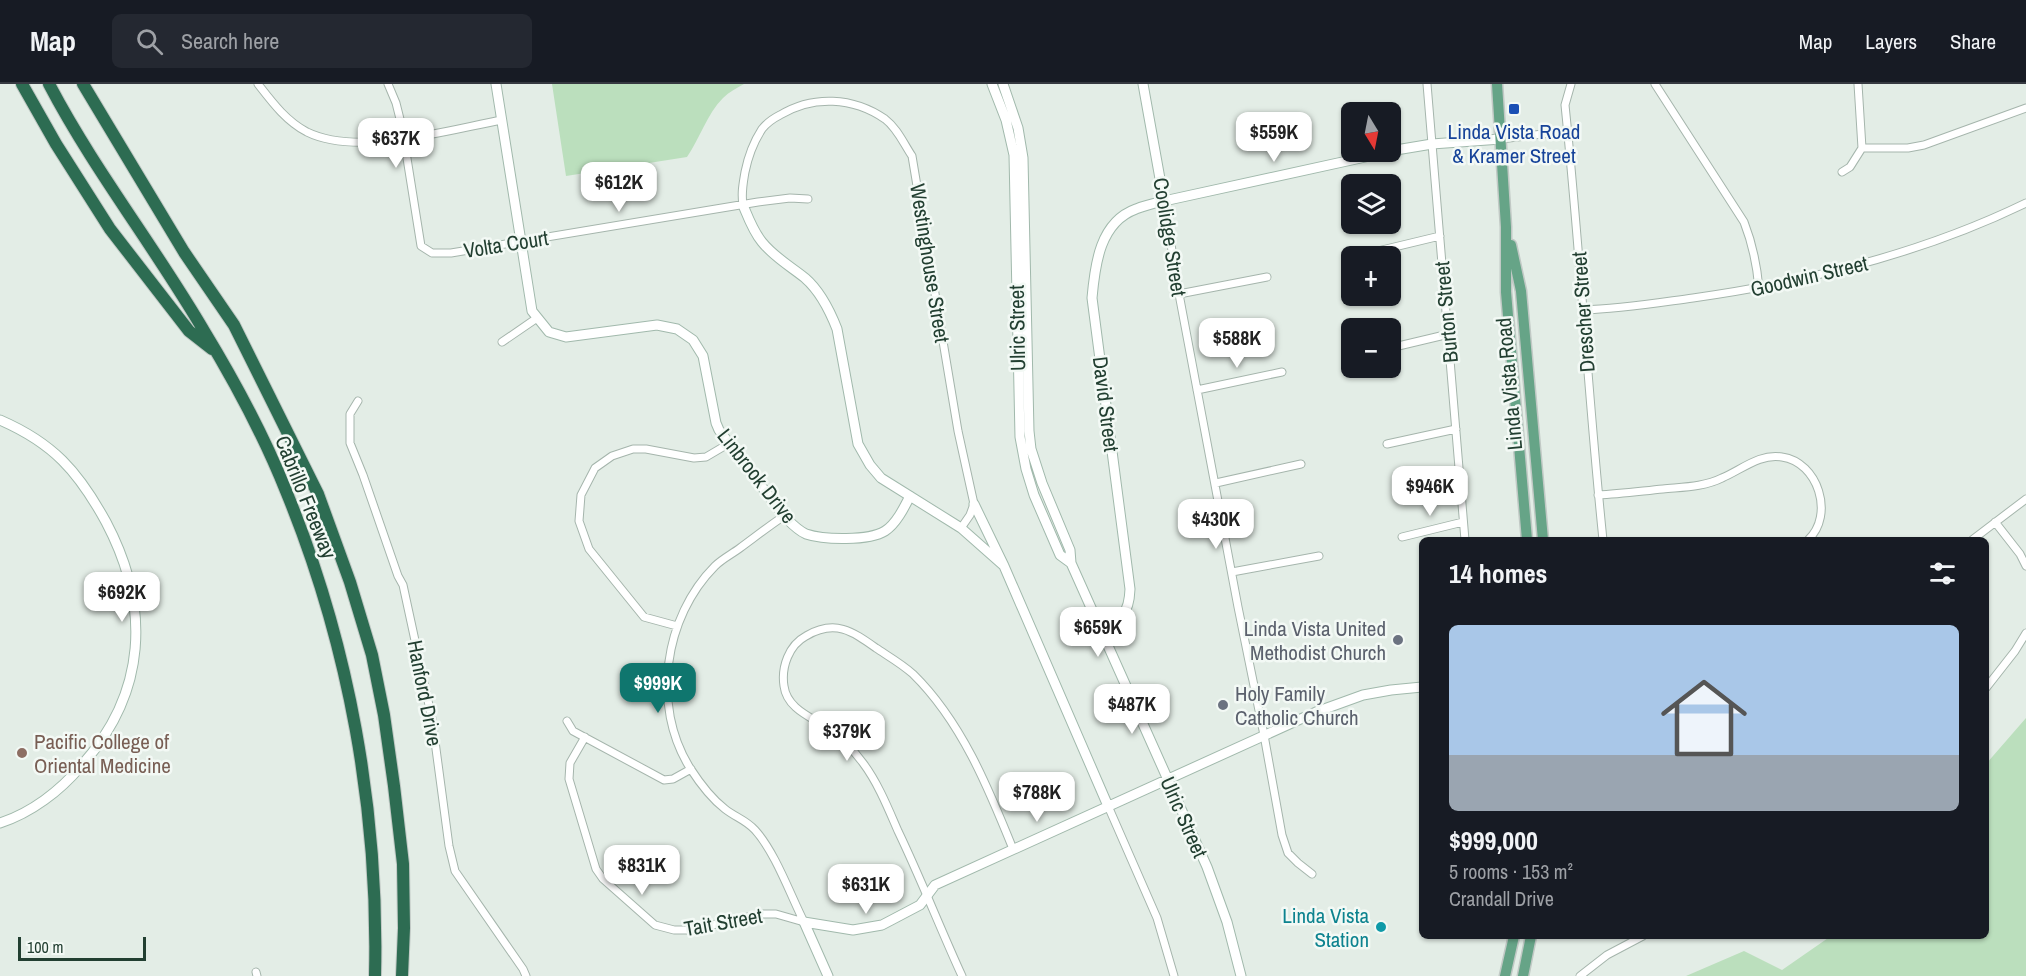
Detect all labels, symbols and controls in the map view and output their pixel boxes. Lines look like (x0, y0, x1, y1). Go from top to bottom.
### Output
search box (112, 14, 532, 68)
text: Map (30, 22, 76, 60)
icon: search (133, 25, 166, 58)
text: Search here (181, 26, 279, 56)
text: Map (1799, 27, 1832, 56)
text: Layers (1865, 27, 1917, 56)
text: Share (1950, 27, 1996, 56)
north arrow (1341, 102, 1401, 162)
map controls (1341, 102, 1401, 378)
marker: Linda Vista Road & Kramer Street (1507, 102, 1521, 116)
pin: $559K (1232, 112, 1316, 163)
place label: Linda Vista Road & Kramer Street (1448, 117, 1580, 170)
pin: $637K (354, 118, 438, 169)
text: $559K (1250, 118, 1298, 145)
text: $637K (372, 124, 420, 151)
pin: $612K (577, 162, 661, 213)
text: $612K (595, 168, 643, 195)
button: layers (1341, 174, 1401, 234)
street label: Coolidge Street (1146, 176, 1194, 299)
street label: Westinghouse Street (903, 181, 957, 345)
street label: Volta Court (462, 223, 551, 265)
button: + (1341, 246, 1401, 306)
street label: Goodwin Street (1747, 248, 1871, 304)
street label: Drescher Street (1564, 251, 1602, 373)
street label: Burton Street (1427, 260, 1465, 364)
street label: Ulric Street (1002, 284, 1032, 371)
street label: Linda Vista Road (1489, 317, 1529, 451)
pin: $588K (1195, 318, 1279, 369)
button: − (1341, 318, 1401, 378)
text: $588K (1213, 324, 1261, 351)
street label: David Street (1086, 355, 1126, 453)
street label: Linbrook Drive (711, 423, 803, 529)
street label: Cabrillo Freeway (268, 431, 344, 563)
pin: $946K (1388, 466, 1472, 517)
text: $946K (1406, 472, 1454, 499)
pin: $430K (1174, 499, 1258, 550)
text: $430K (1192, 505, 1240, 532)
text: 14 homes (1449, 556, 1547, 591)
icon: filters (1926, 557, 1959, 590)
pin: $692K (80, 572, 164, 623)
text: $692K (98, 578, 146, 605)
pin: $659K (1056, 607, 1140, 658)
text: $659K (1074, 613, 1122, 640)
place label: Linda Vista United Methodist Church (1244, 614, 1386, 667)
marker: Linda Vista United Methodist Church (1391, 633, 1405, 647)
street label: Hanford Drive (401, 638, 449, 748)
pin: $999K (616, 663, 700, 714)
icon: home (1650, 664, 1758, 772)
text: $999K (634, 669, 682, 696)
place label: Holy Family Catholic Church (1235, 679, 1358, 732)
pin: $487K (1090, 684, 1174, 735)
text: $487K (1108, 690, 1156, 717)
marker: Holy Family Catholic Church (1216, 698, 1230, 712)
pin: $379K (805, 711, 889, 762)
text: $379K (823, 717, 871, 744)
place label: Pacific College of Oriental Medicine (34, 727, 171, 780)
marker: Pacific College of Oriental Medicine (15, 746, 29, 760)
pin: $788K (995, 772, 1079, 823)
street label: Ulric Street (1153, 772, 1215, 862)
text: $788K (1013, 778, 1061, 805)
text: $999,000 (1449, 823, 1538, 858)
pin: $831K (600, 845, 684, 896)
text: $831K (618, 851, 666, 878)
text: 5 rooms · 153 m² (1449, 858, 1573, 885)
pin: $631K (824, 864, 908, 915)
text: $631K (842, 870, 890, 897)
text: Crandall Drive (1449, 885, 1554, 912)
street label: Tait Street (682, 901, 765, 943)
place label: Linda Vista Station (1282, 901, 1369, 954)
marker: Linda Vista Station (1374, 920, 1388, 934)
scale bar (18, 934, 146, 962)
text: 100 m (27, 936, 63, 958)

